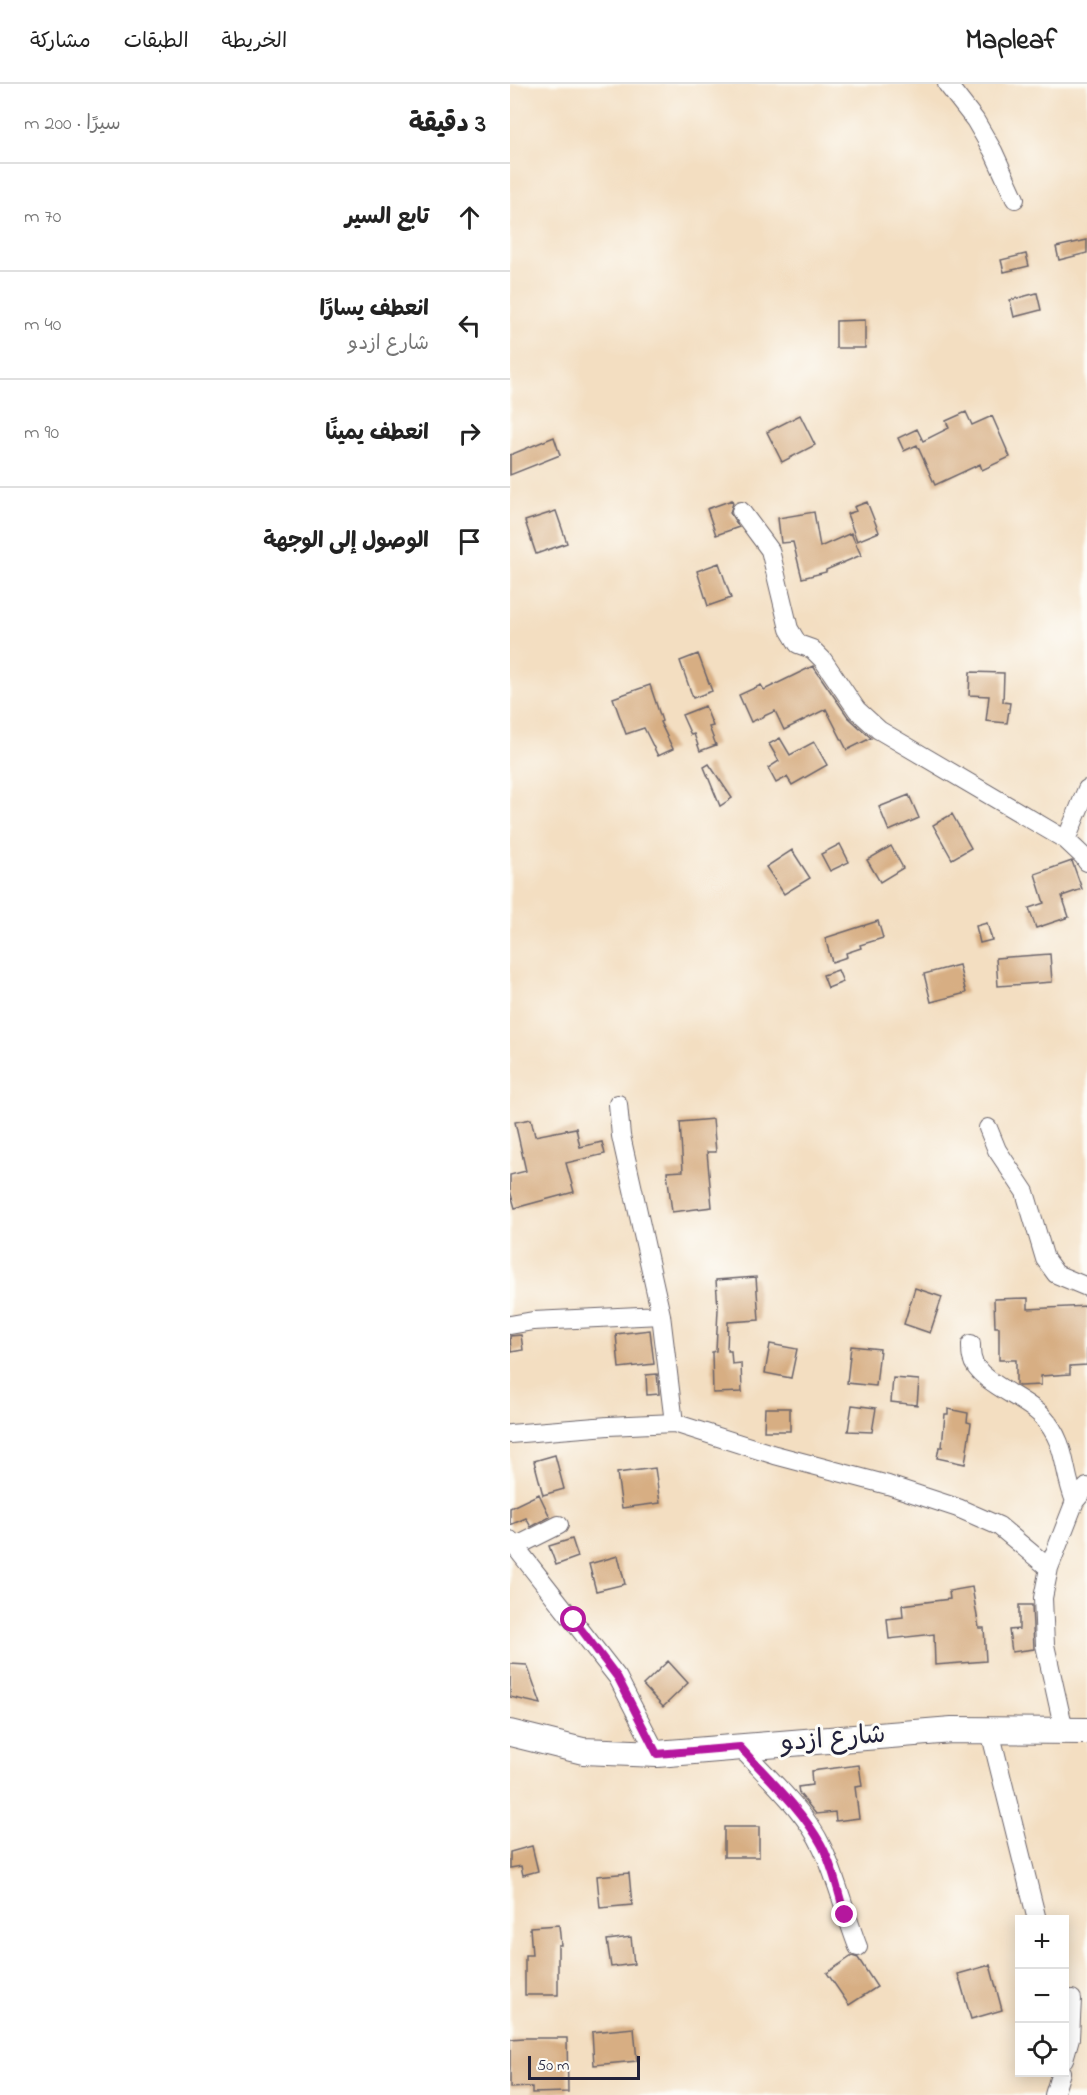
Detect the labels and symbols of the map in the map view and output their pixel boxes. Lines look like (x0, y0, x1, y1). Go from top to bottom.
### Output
route start (560, 1606, 586, 1632)
street label: شارع ازدو (778, 1716, 887, 1764)
route end (831, 1901, 857, 1927)
scale bar (528, 2053, 640, 2080)

